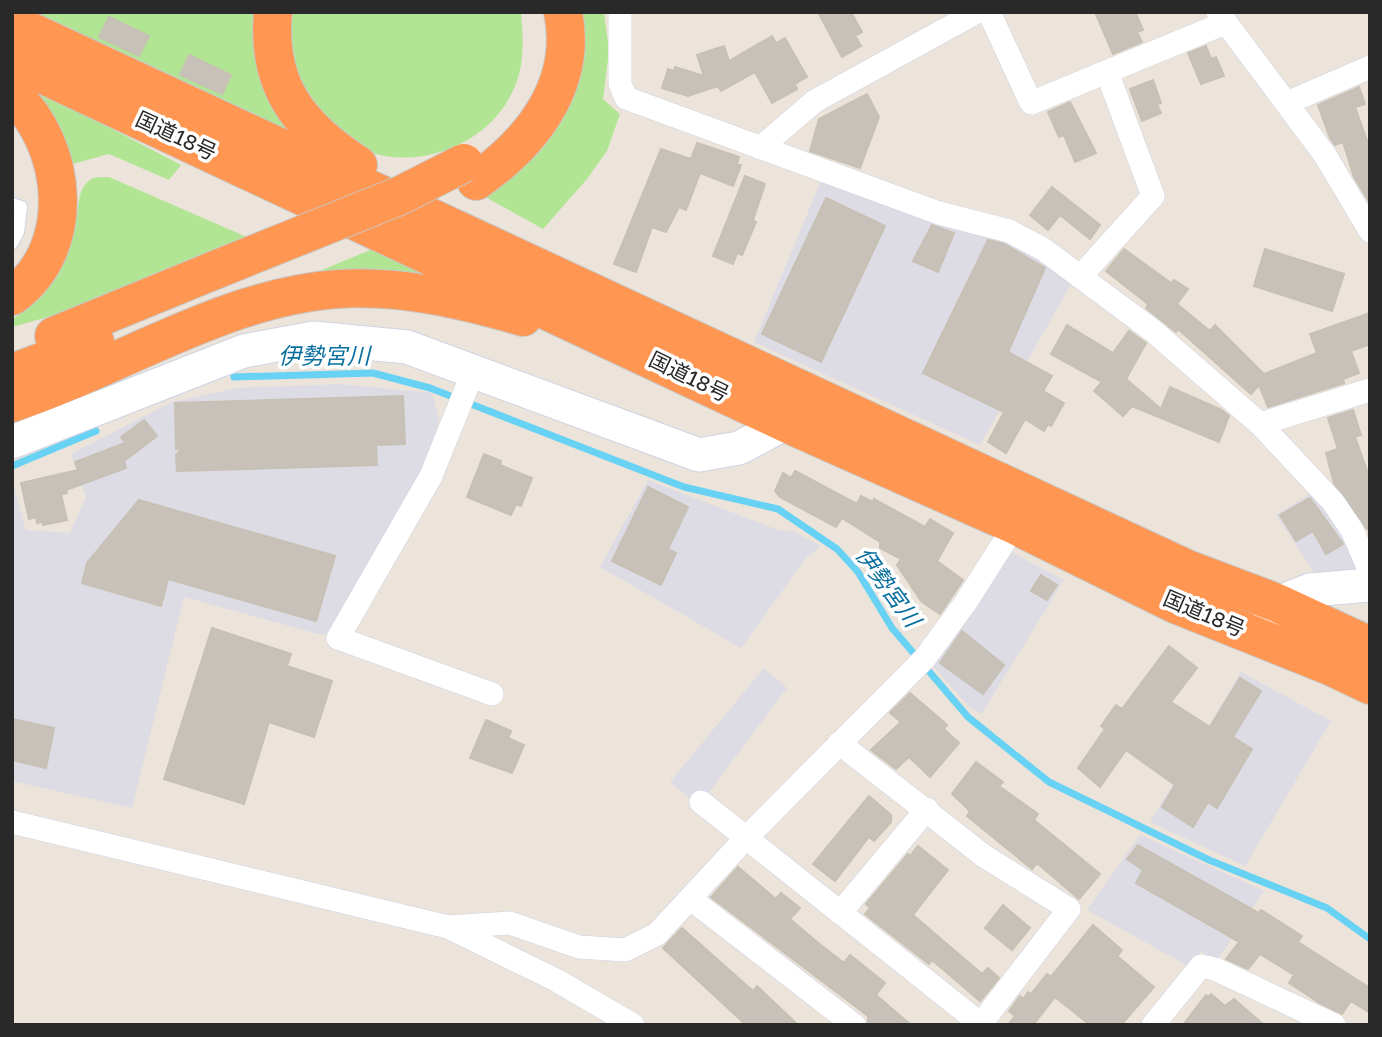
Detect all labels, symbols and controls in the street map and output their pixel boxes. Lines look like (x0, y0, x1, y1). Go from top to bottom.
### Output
street label: 国道18号 (132, 105, 221, 165)
water label: 伊勢宮川 (278, 341, 373, 369)
street label: 国道18号 (645, 346, 734, 407)
water label: 伊勢宮川 (850, 541, 929, 634)
street label: 国道18号 (1160, 584, 1249, 642)

